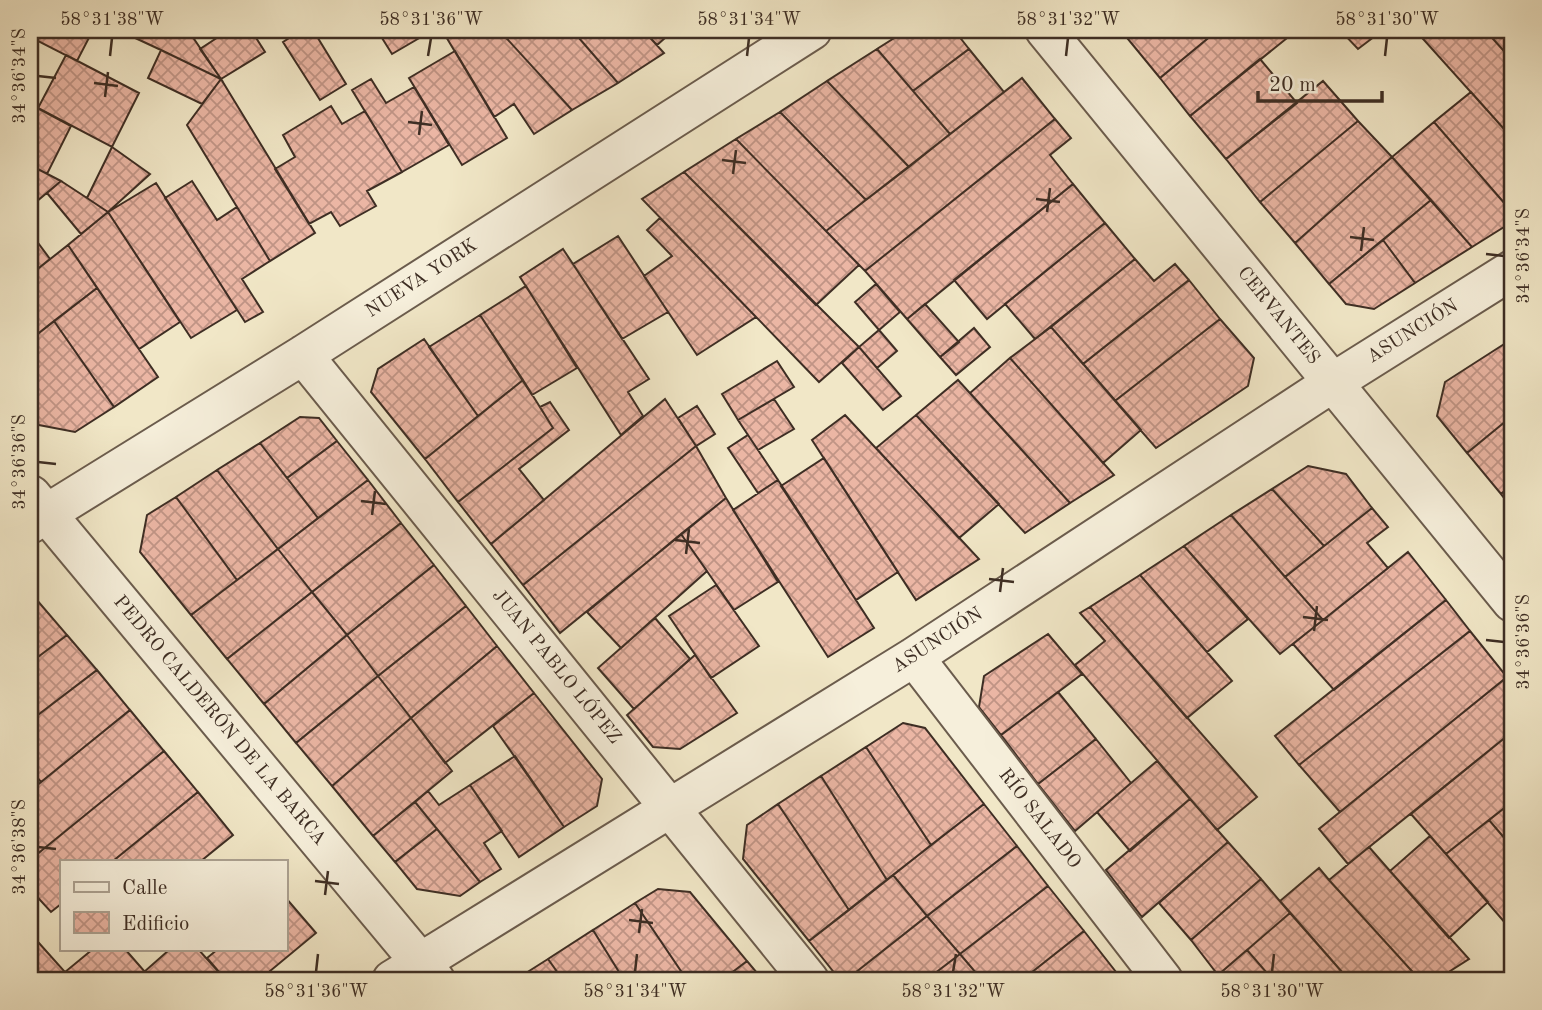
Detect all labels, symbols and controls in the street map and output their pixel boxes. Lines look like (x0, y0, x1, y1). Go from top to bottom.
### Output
text: 58°31'38"W (60, 11, 164, 29)
text: 58°31'36"W (379, 11, 483, 29)
text: 58°31'34"W (697, 11, 801, 29)
text: 58°31'32"W (1016, 11, 1120, 29)
text: 58°31'30"W (1335, 11, 1439, 29)
text: 34°36'34"S (11, 28, 29, 124)
scale bar (1258, 60, 1383, 104)
text: 20 m (1269, 75, 1316, 96)
text: 34°36'34"S (1515, 208, 1533, 304)
street label: NUEVA YORK (363, 236, 481, 322)
street label: CERVANTES (1233, 264, 1323, 368)
street label: ASUNCIÓN (1361, 292, 1462, 367)
text: 34°36'36"S (11, 414, 29, 510)
street label: JUAN PABLO LÓPEZ (488, 583, 628, 748)
street label: PEDRO CALDERÓN DE LA BARCA (109, 589, 333, 850)
text: 34°36'36"S (1515, 594, 1533, 690)
street label: ASUNCIÓN (887, 600, 987, 677)
street label: RÍO SALADO (994, 763, 1087, 872)
text: 34°36'38"S (11, 799, 29, 895)
legend (60, 860, 287, 950)
text: Calle (122, 878, 167, 899)
text: Edificio (122, 914, 190, 935)
text: 58°31'36"W (264, 983, 368, 1001)
text: 58°31'34"W (583, 983, 687, 1001)
text: 58°31'32"W (901, 983, 1005, 1001)
text: 58°31'30"W (1220, 983, 1324, 1001)

